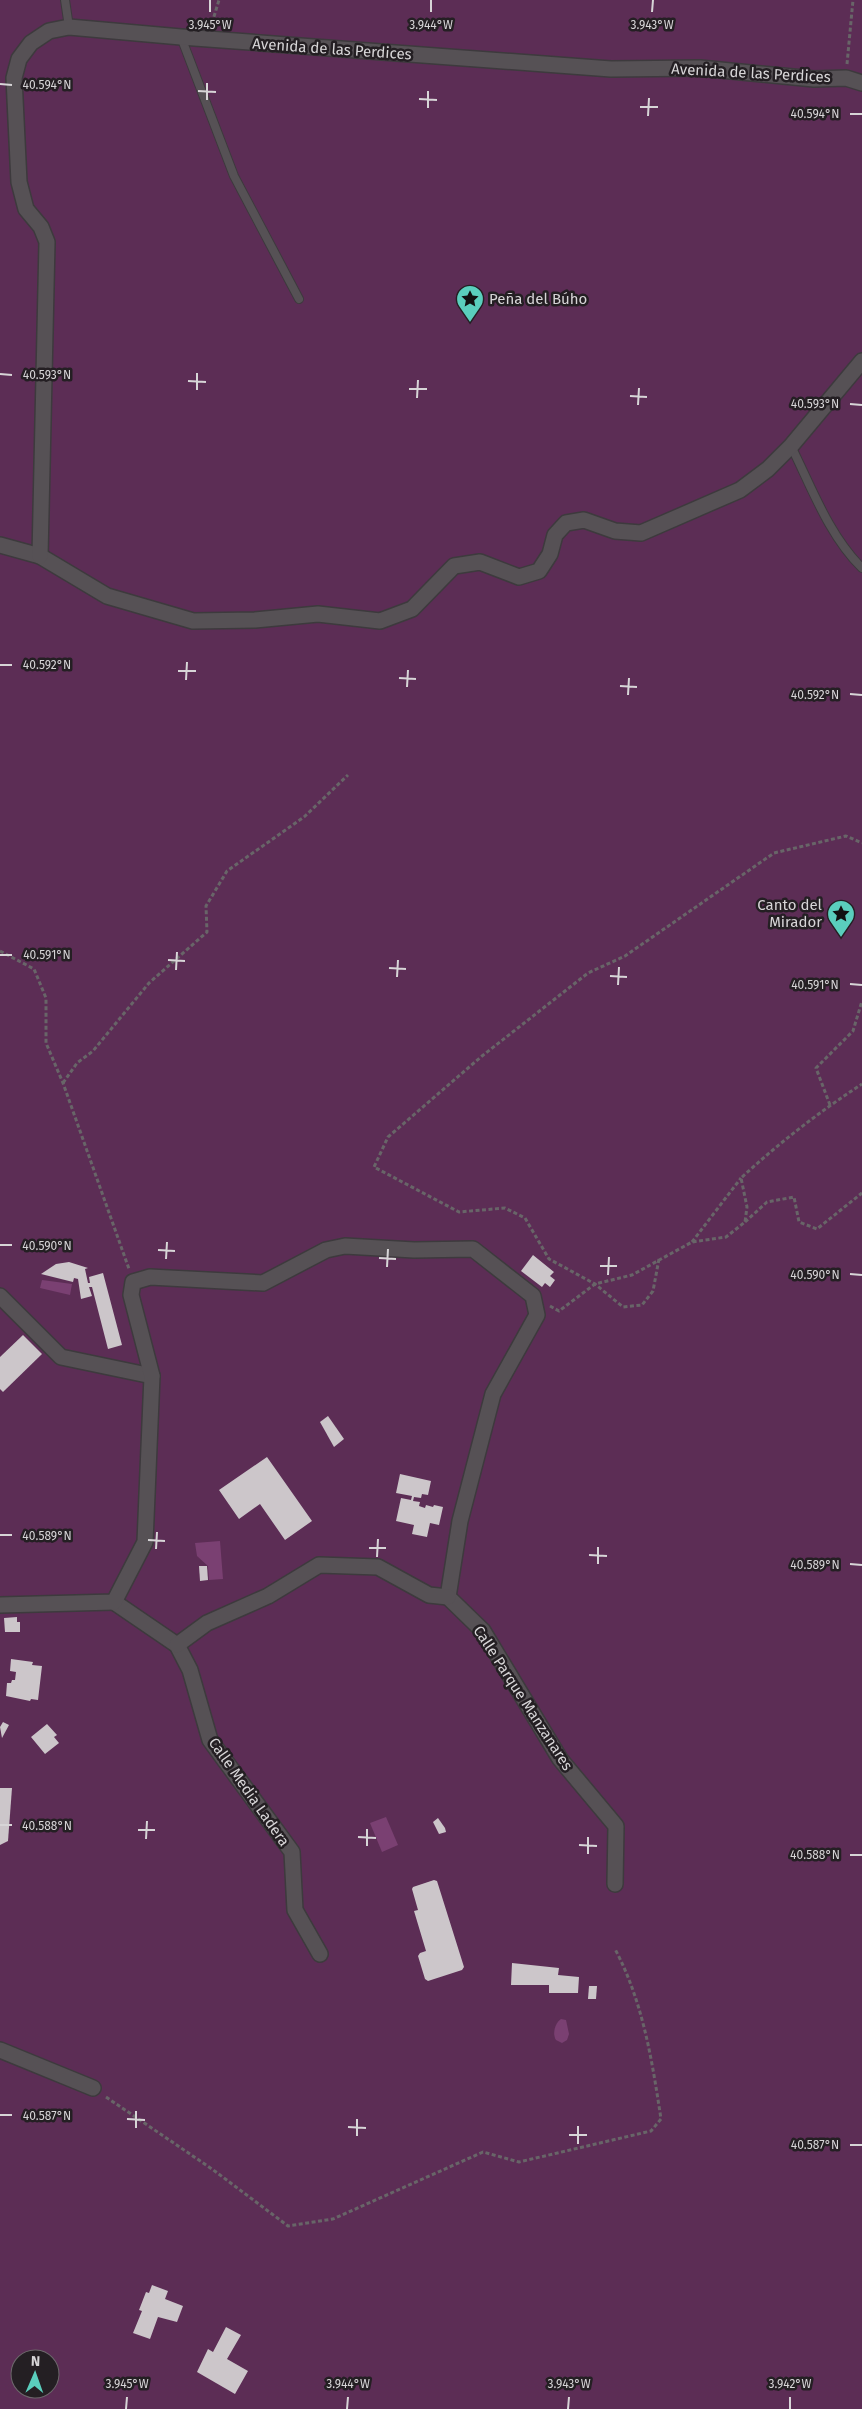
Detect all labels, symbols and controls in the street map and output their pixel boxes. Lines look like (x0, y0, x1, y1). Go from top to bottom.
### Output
text: 3.945°W (188, 18, 232, 32)
text: 3.944°W (409, 18, 453, 32)
text: 3.943°W (630, 18, 674, 32)
street label: Avenida de las Perdices (252, 34, 412, 64)
street label: Avenida de las Perdices (671, 60, 831, 86)
text: 40.594°N (23, 78, 71, 92)
text: 40.594°N (791, 107, 839, 121)
place icon: Peña del Búho (455, 284, 485, 323)
place label: Peña del Búho (489, 290, 587, 308)
text: 40.593°N (23, 368, 71, 382)
text: 40.593°N (791, 397, 839, 411)
text: 40.592°N (23, 658, 71, 672)
text: 40.592°N (791, 688, 839, 702)
place label: Canto del Mirador (757, 896, 823, 931)
place icon: Canto del Mirador (826, 899, 856, 938)
text: 40.591°N (23, 948, 71, 962)
text: 40.591°N (791, 978, 839, 992)
text: 40.590°N (22, 1239, 72, 1253)
text: 40.590°N (790, 1268, 840, 1282)
text: 40.589°N (22, 1529, 72, 1543)
text: 40.589°N (790, 1558, 840, 1572)
street label: Calle Parque Manzanares (469, 1622, 577, 1774)
street label: Calle Media Ladera (205, 1734, 293, 1850)
text: 40.588°N (22, 1819, 72, 1833)
text: 40.588°N (790, 1848, 840, 1862)
text: 40.587°N (23, 2109, 71, 2123)
text: 40.587°N (791, 2138, 839, 2152)
north arrow (10, 2349, 60, 2399)
text: N (30, 2353, 40, 2370)
text: 3.945°W (105, 2377, 149, 2391)
text: 3.944°W (326, 2377, 370, 2391)
text: 3.943°W (547, 2377, 591, 2391)
text: 3.942°W (768, 2377, 812, 2391)

